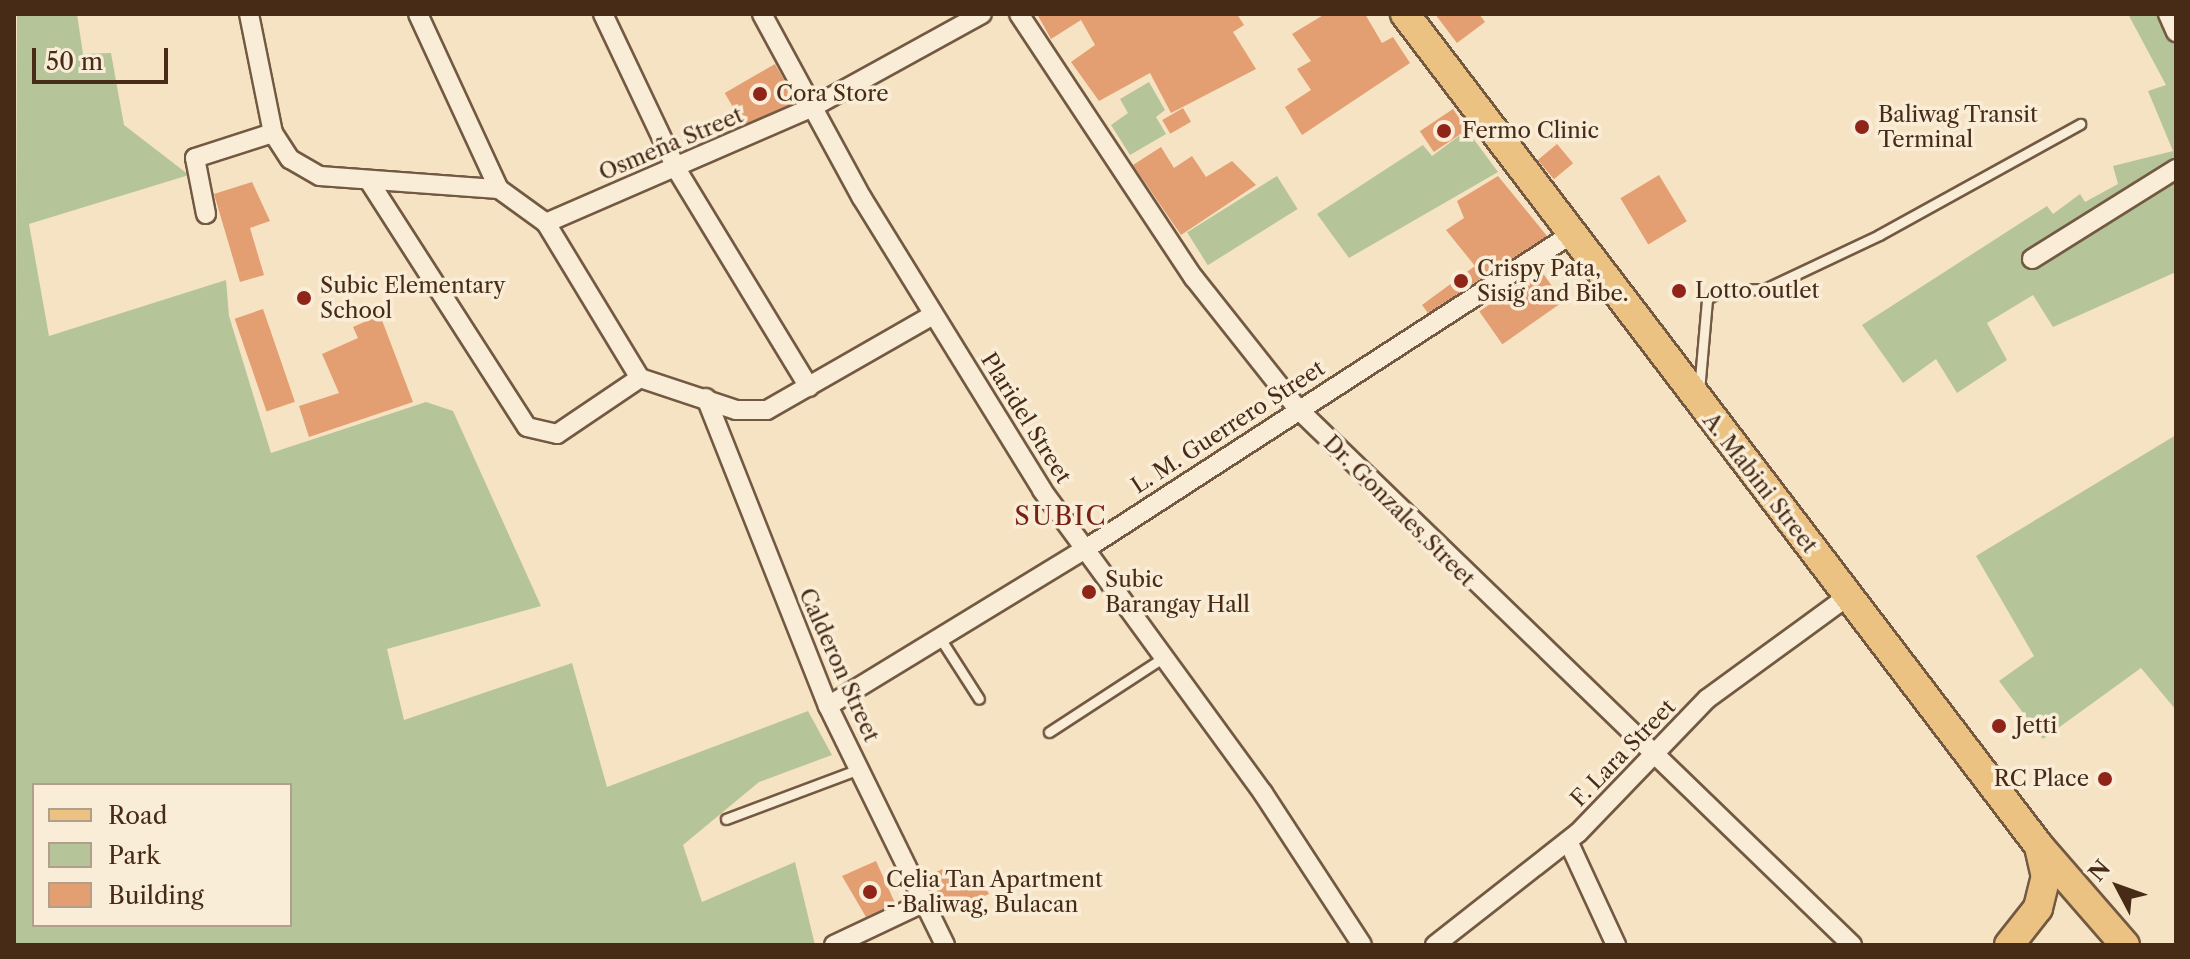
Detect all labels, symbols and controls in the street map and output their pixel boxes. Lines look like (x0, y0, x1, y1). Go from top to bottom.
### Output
scale bar (36, 32, 172, 82)
text: 50 m (46, 47, 103, 76)
place label: Cora Store (776, 81, 889, 107)
marker: Cora Store (751, 85, 769, 103)
place label: Baliwag Transit Terminal (1878, 101, 2038, 152)
street label: Osmeña Street (595, 102, 747, 186)
place label: Fermo Clinic (1462, 118, 1599, 144)
marker: Baliwag Transit Terminal (1853, 118, 1871, 136)
marker: Fermo Clinic (1433, 120, 1455, 142)
place label: Crispy Pata, Sisig and Bibe. (1477, 255, 1629, 306)
place label: Subic Elementary School (320, 272, 506, 324)
marker: Crispy Pata, Sisig and Bibe. (1452, 272, 1470, 290)
place label: Lotto outlet (1695, 278, 1819, 304)
marker: Lotto outlet (1670, 282, 1688, 300)
marker: Subic Elementary School (295, 289, 313, 307)
street label: Plaridel Street (975, 348, 1077, 488)
street label: L. M. Guerrero Street (1127, 355, 1329, 499)
street label: A. Mabini Street (1697, 408, 1823, 558)
street label: Dr. Gonzales Street (1318, 430, 1480, 592)
district label: SUBIC (1014, 501, 1108, 533)
place label: Subic Barangay Hall (1105, 566, 1251, 618)
marker: Subic Barangay Hall (1080, 583, 1098, 601)
street label: Calderon Street (793, 584, 885, 746)
street label: F. Lara Street (1565, 694, 1681, 812)
place label: Jetti (2015, 713, 2057, 739)
marker: Jetti (1990, 717, 2008, 735)
place label: RC Place (1994, 766, 2089, 792)
marker: RC Place (2096, 770, 2114, 788)
legend (32, 783, 292, 927)
text: Road (108, 801, 167, 830)
text: Park (108, 841, 160, 870)
north arrow (2078, 847, 2158, 927)
text: N (2083, 855, 2116, 887)
place label: Celia Tan Apartment - Baliwag, Bulacan (886, 866, 1104, 918)
text: Building (108, 881, 204, 910)
marker: Celia Tan Apartment - Baliwag, Bulacan (861, 883, 879, 901)

